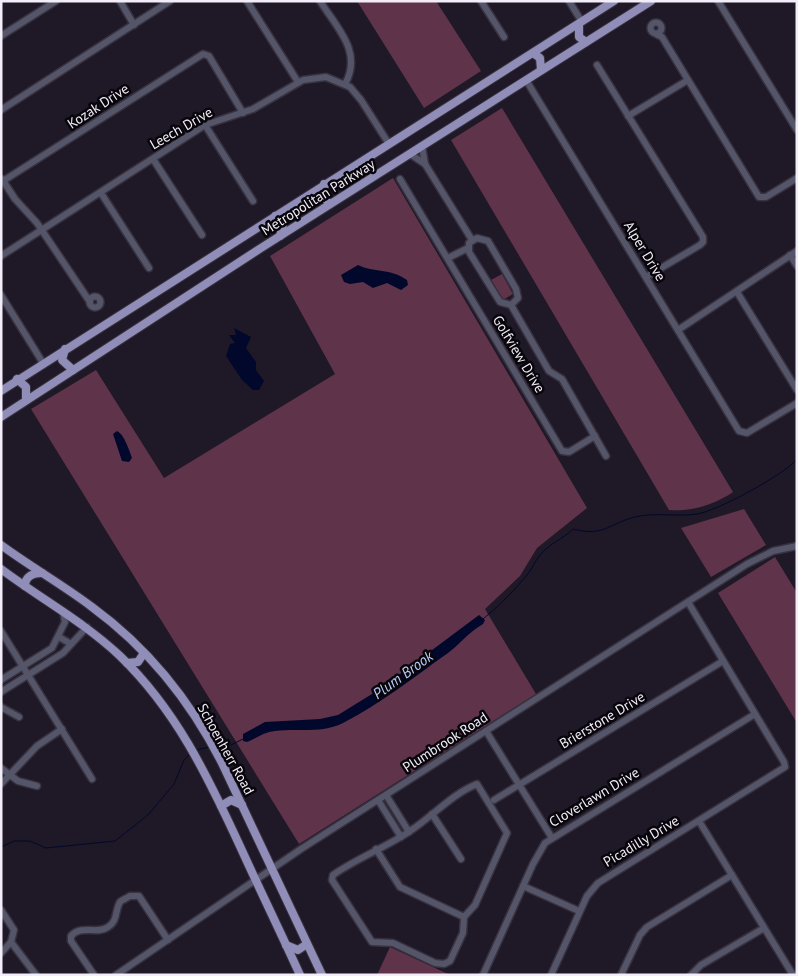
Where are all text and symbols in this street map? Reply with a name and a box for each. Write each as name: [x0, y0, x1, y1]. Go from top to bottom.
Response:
street label: Kozak Drive: [64, 79, 132, 133]
street label: Leech Drive: [146, 103, 216, 153]
street label: Metropolitan Parkway: [258, 154, 379, 239]
street label: Alper Drive: [620, 218, 670, 284]
street label: Golfview Drive: [489, 312, 549, 396]
water label: Plum Brook: [369, 646, 438, 703]
street label: Brierstone Drive: [556, 687, 648, 753]
street label: Schoenherr Road: [194, 700, 258, 798]
street label: Plumbrook Road: [399, 708, 491, 776]
street label: Cloverlawn Drive: [546, 763, 642, 831]
street label: Picadilly Drive: [600, 811, 682, 871]

